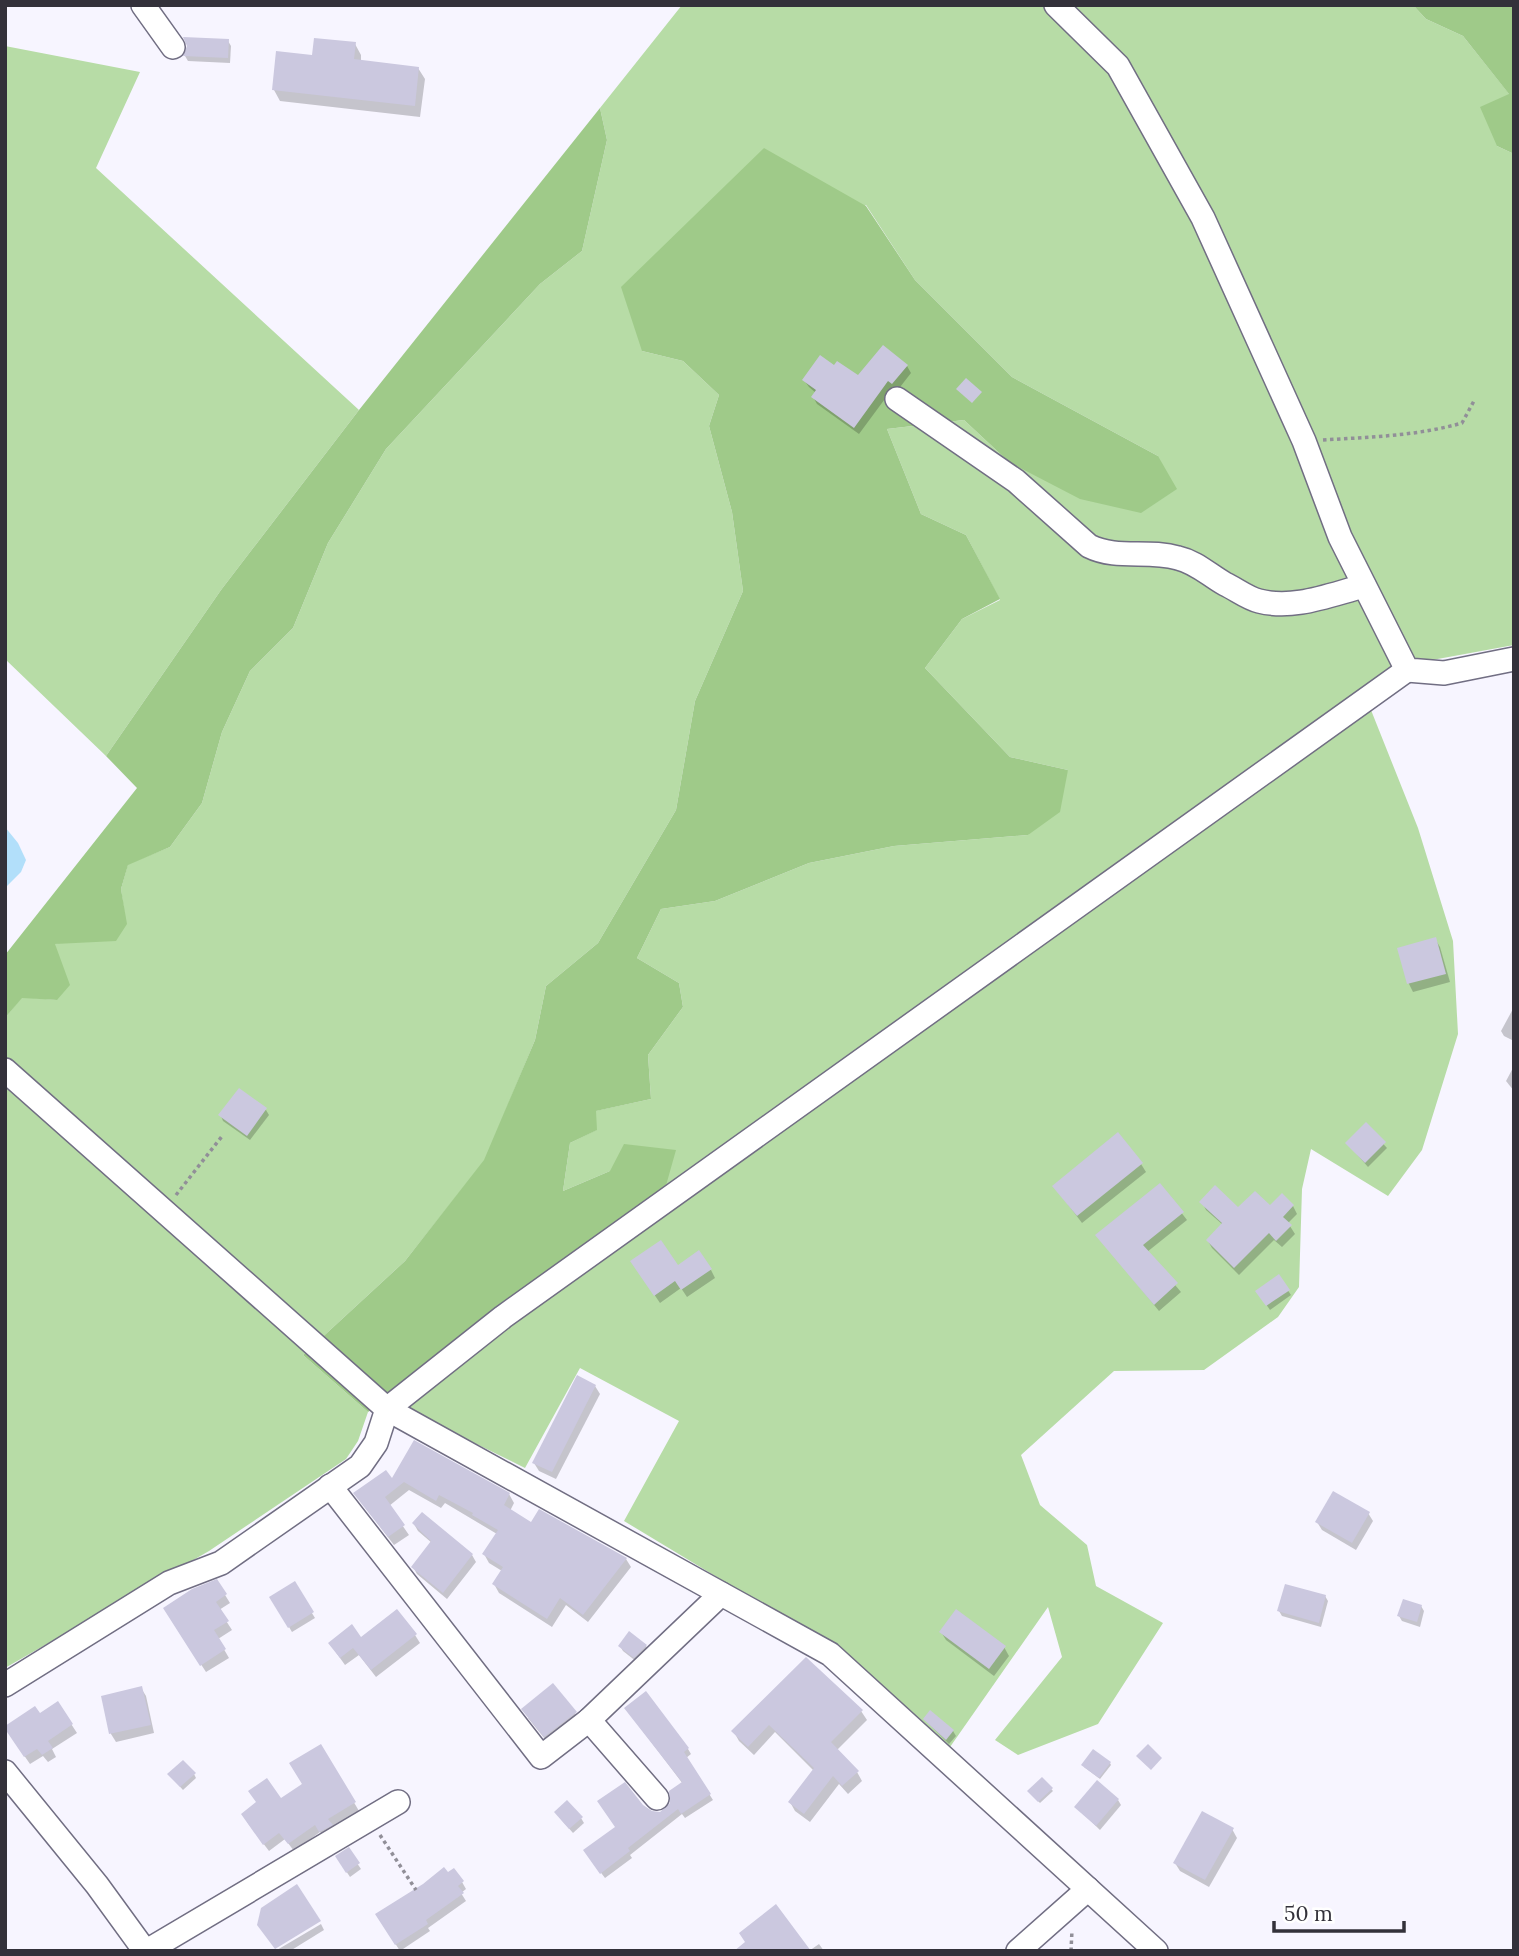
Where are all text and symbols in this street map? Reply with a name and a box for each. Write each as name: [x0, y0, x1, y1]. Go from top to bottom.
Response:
scale bar: [1274, 1890, 1404, 1934]
text: 50 m: [1284, 1900, 1333, 1927]

